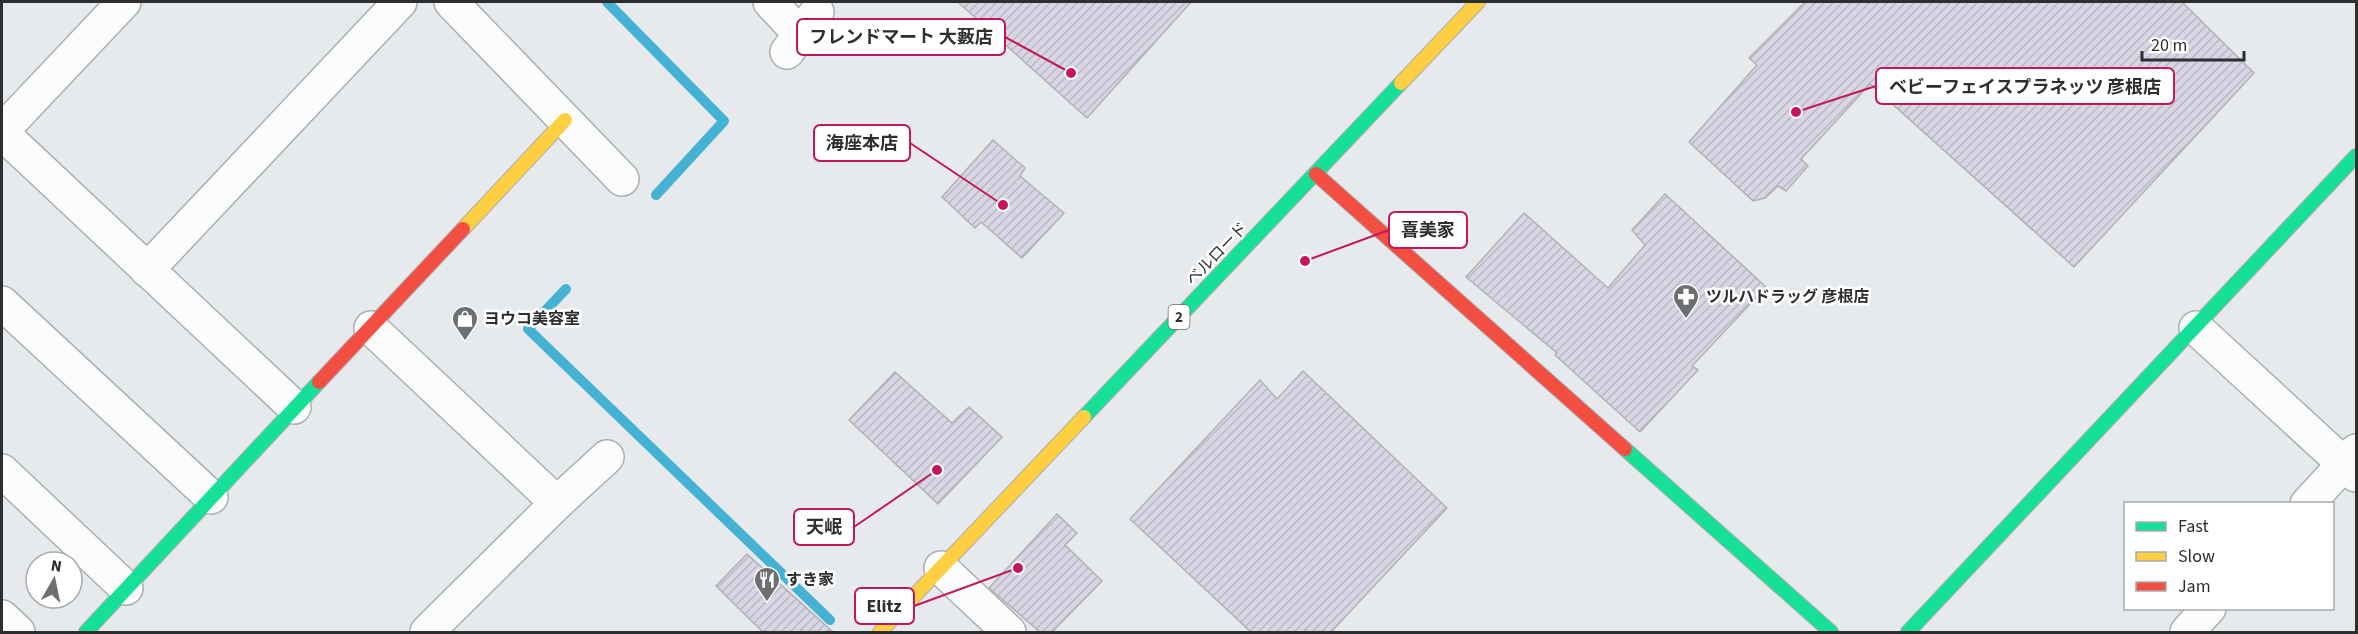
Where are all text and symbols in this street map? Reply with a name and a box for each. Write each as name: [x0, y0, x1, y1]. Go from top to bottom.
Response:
callout: フレンドマート 大藪店: [797, 19, 1005, 55]
scale bar: [2142, 24, 2244, 62]
text: フレンドマート 大藪店: [809, 25, 993, 50]
text: 20 m: [2151, 33, 2187, 58]
callout: ベビーフェイスプラネッツ 彦根店: [1876, 68, 2174, 104]
text: ベビーフェイスプラネッツ 彦根店: [1889, 75, 2161, 100]
callout: 海座本店: [814, 125, 910, 161]
text: 海座本店: [826, 131, 898, 156]
callout: 喜美家: [1389, 212, 1467, 248]
street label: ベルロード: [1181, 218, 1253, 290]
text: 喜美家: [1401, 218, 1455, 243]
pharmacy icon: ツルハドラッグ 彦根店: [1671, 282, 1701, 320]
place label: ツルハドラッグ 彦根店: [1706, 286, 1869, 308]
shop icon: ヨウコ美容室: [450, 304, 480, 342]
road number: 2: [1168, 305, 1190, 329]
place label: ヨウコ美容室: [484, 308, 580, 330]
legend: [2124, 502, 2334, 610]
callout: 天岷: [794, 509, 854, 545]
text: Fast: [2178, 514, 2209, 539]
text: 天岷: [806, 515, 842, 540]
text: Slow: [2178, 544, 2215, 569]
north arrow: [24, 550, 84, 610]
text: N: [49, 554, 63, 578]
restaurant icon: すき家: [752, 565, 782, 603]
place label: すき家: [786, 569, 834, 591]
text: Jam: [2178, 574, 2211, 599]
callout: Elitz: [855, 588, 914, 624]
text: Elitz: [866, 594, 902, 619]

